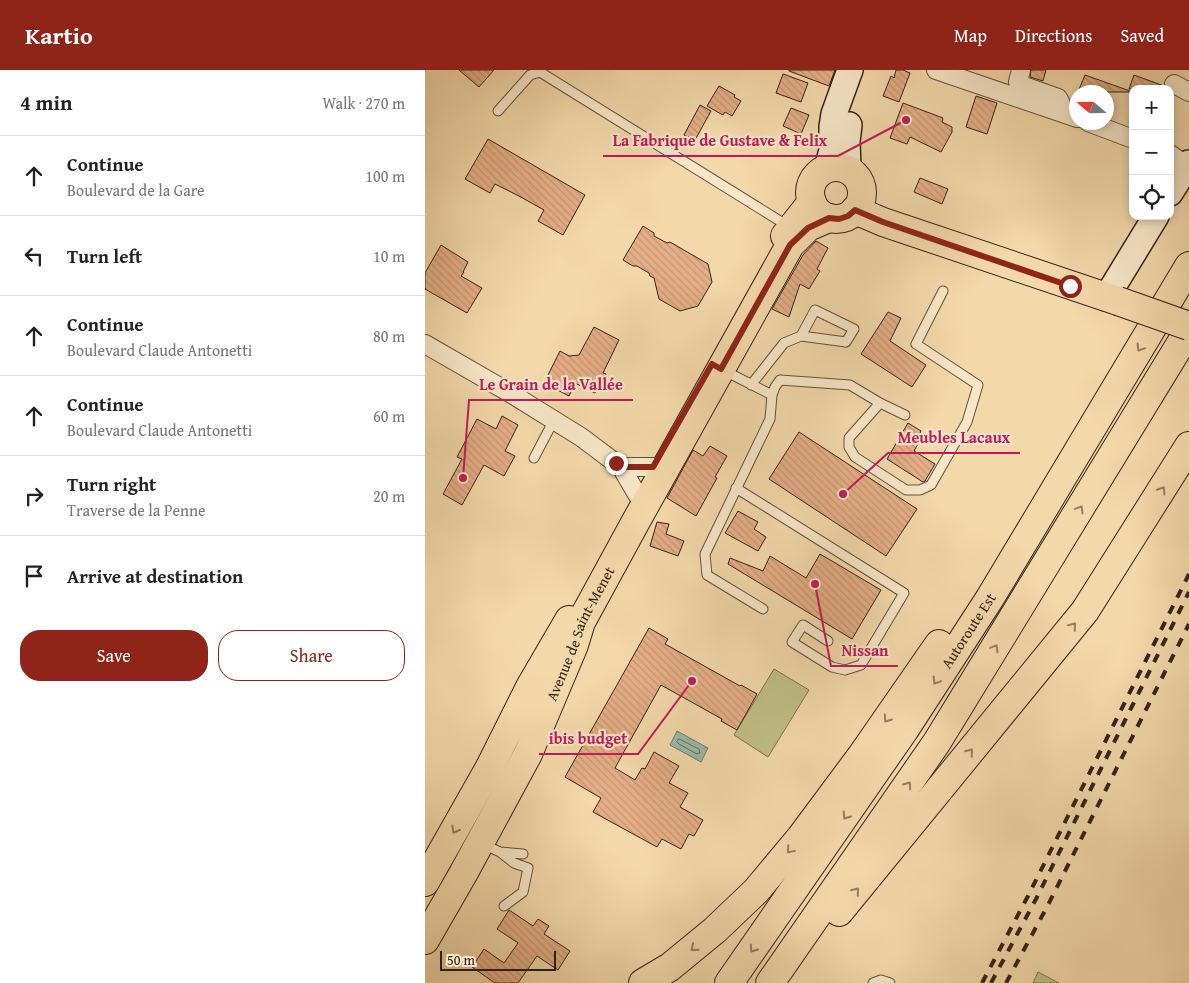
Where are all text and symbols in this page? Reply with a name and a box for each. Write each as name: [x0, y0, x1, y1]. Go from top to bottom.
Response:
text: Kartio: [25, 18, 93, 53]
text: Map: [954, 22, 987, 49]
text: Directions: [1015, 22, 1092, 49]
text: Saved: [1120, 22, 1164, 49]
north arrow: [1069, 85, 1114, 130]
map controls: [1129, 85, 1174, 220]
button: +: [1129, 85, 1174, 130]
text: 4 min: [20, 87, 72, 118]
text: Walk · 270 m: [322, 91, 405, 115]
callout: La Fabrique de Gustave & Felix: [603, 125, 838, 156]
text: La Fabrique de Gustave & Felix: [613, 128, 828, 152]
button: −: [1129, 130, 1174, 175]
text: Continue: [67, 150, 144, 178]
icon: ahead: [20, 162, 48, 190]
text: 100 m: [365, 164, 405, 188]
button: locate: [1129, 175, 1174, 220]
text: Boulevard de la Gare: [67, 178, 205, 202]
icon: left: [20, 242, 48, 270]
text: Turn left: [67, 242, 142, 270]
text: 10 m: [373, 244, 405, 268]
route start: [1059, 275, 1082, 298]
text: Continue: [67, 310, 144, 338]
icon: ahead: [20, 322, 48, 350]
text: 80 m: [373, 324, 405, 348]
text: Boulevard Claude Antonetti: [67, 338, 252, 362]
one-way arrow: [1136, 343, 1146, 352]
callout: Le Grain de la Vallée: [469, 369, 633, 400]
text: Le Grain de la Vallée: [479, 372, 623, 396]
text: Continue: [67, 390, 144, 418]
icon: ahead: [20, 402, 48, 430]
text: 60 m: [373, 404, 405, 428]
text: Boulevard Claude Antonetti: [67, 418, 252, 442]
callout: Meubles Lacaux: [888, 422, 1020, 453]
text: Meubles Lacaux: [898, 425, 1011, 449]
route end: [605, 452, 628, 475]
text: Turn right: [67, 470, 156, 498]
icon: right: [20, 482, 48, 510]
text: 20 m: [373, 484, 405, 508]
one-way arrow: [1155, 486, 1165, 495]
text: Traverse de la Penne: [67, 498, 206, 522]
one-way arrow: [1073, 505, 1083, 514]
icon: arrive: [20, 562, 48, 590]
text: Arrive at destination: [67, 562, 243, 590]
street label: Avenue de Saint-Menet: [541, 562, 620, 704]
street label: Autoroute Est: [936, 588, 1001, 673]
one-way arrow: [1067, 623, 1075, 632]
button: Save: [20, 630, 208, 681]
button: Share: [218, 630, 405, 681]
callout: Nissan: [831, 635, 898, 666]
text: Nissan: [841, 638, 889, 662]
one-way arrow: [988, 644, 998, 653]
one-way arrow: [933, 676, 943, 685]
one-way arrow: [884, 714, 893, 723]
callout: ibis budget: [539, 723, 638, 754]
text: ibis budget: [549, 726, 627, 750]
one-way arrow: [965, 748, 974, 757]
one-way arrow: [902, 781, 911, 790]
one-way arrow: [843, 810, 852, 820]
one-way arrow: [451, 824, 461, 833]
one-way arrow: [787, 844, 796, 853]
one-way arrow: [851, 888, 859, 897]
one-way arrow: [691, 942, 700, 950]
one-way arrow: [750, 943, 759, 953]
scale bar: [440, 948, 556, 971]
text: 50 m: [447, 950, 475, 970]

